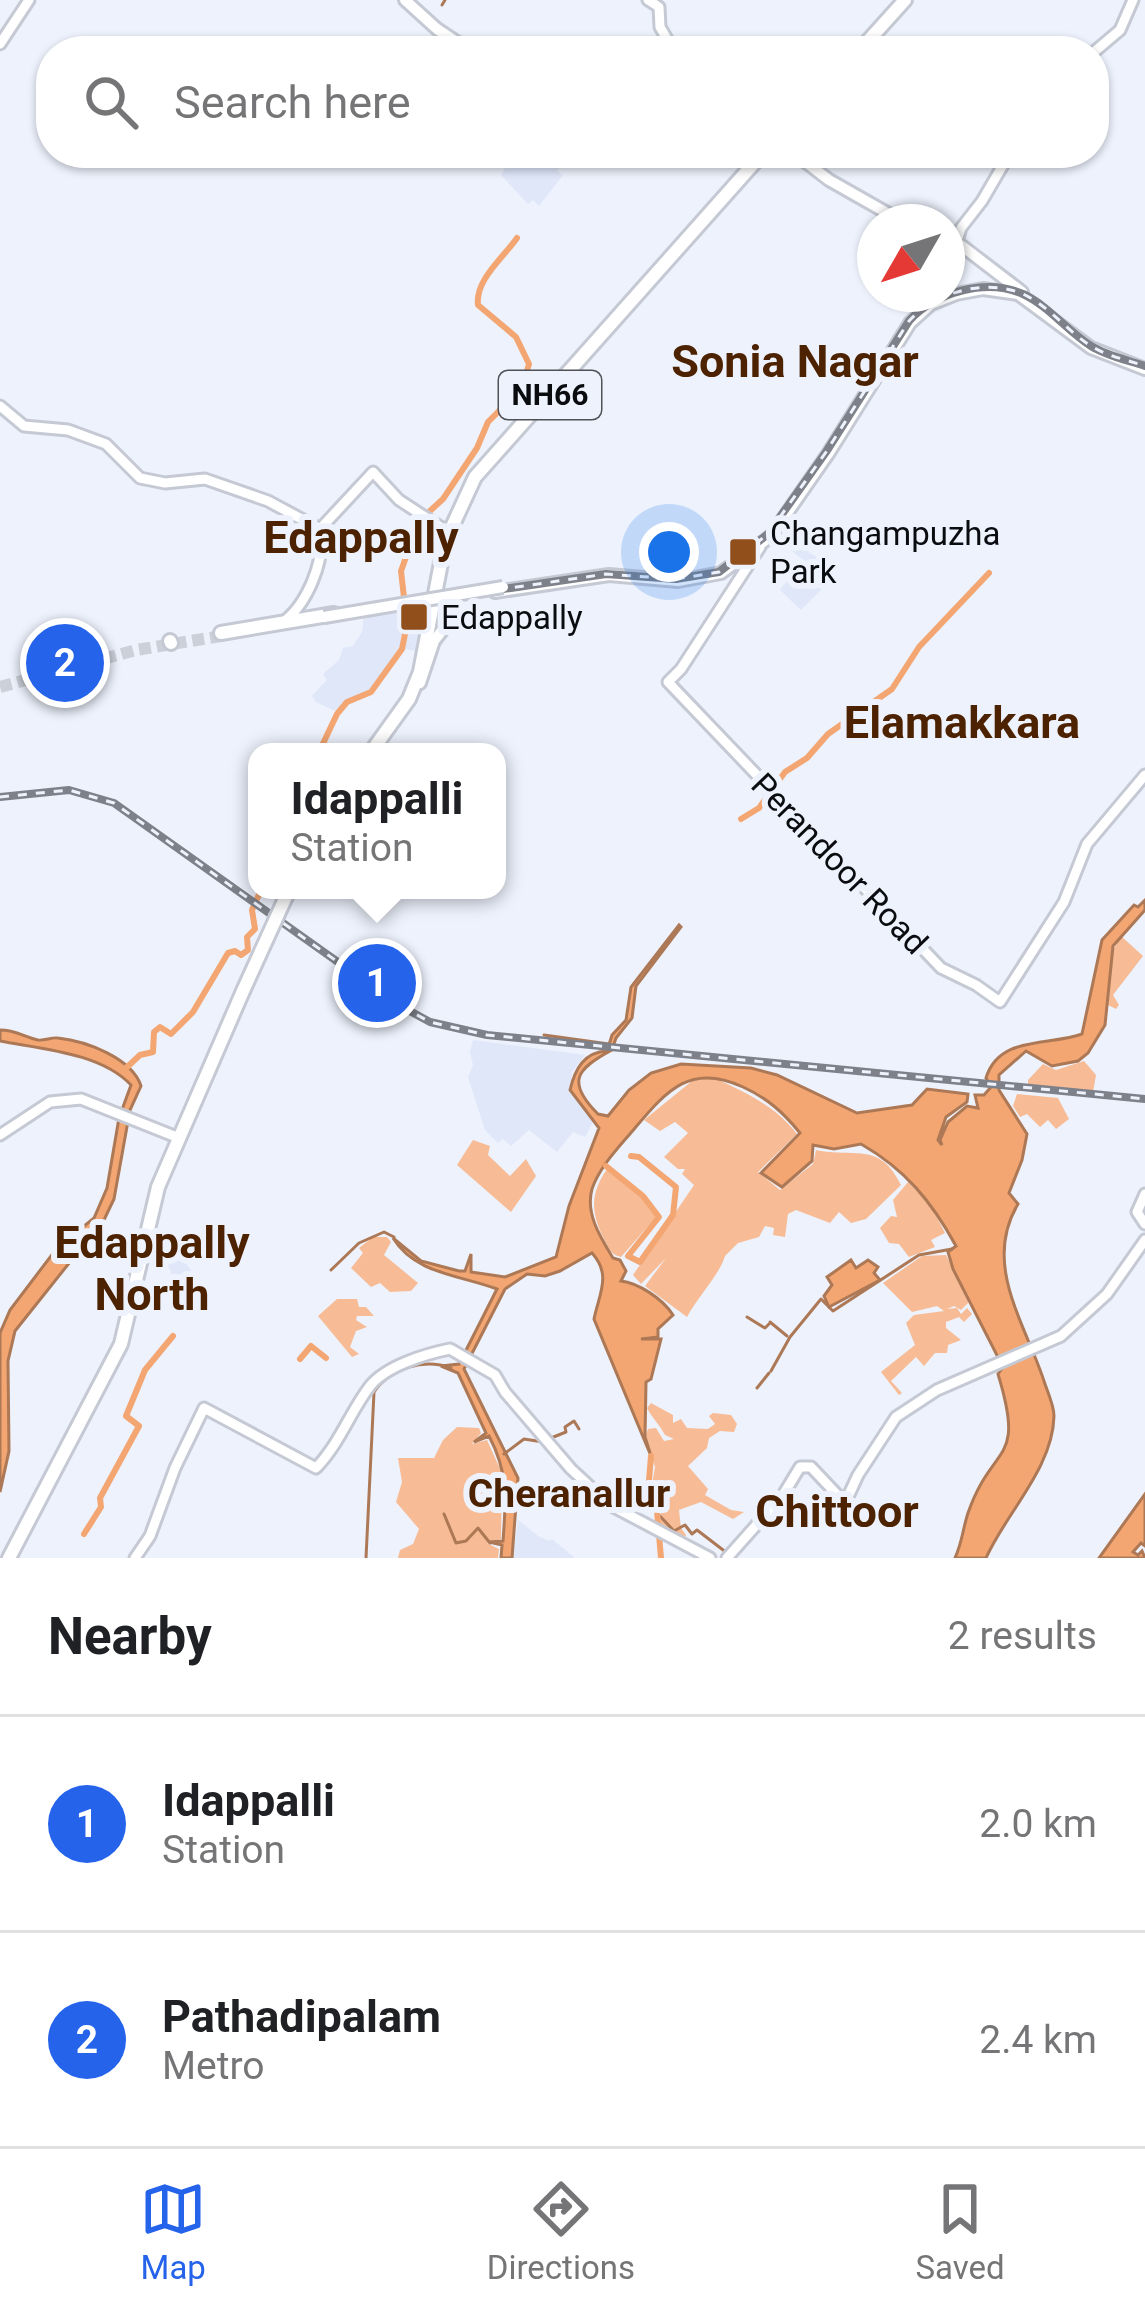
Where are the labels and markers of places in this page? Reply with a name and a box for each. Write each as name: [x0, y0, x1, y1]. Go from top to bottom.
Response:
place label: Changampuzha Park: [770, 514, 1000, 591]
marker: Changampuzha Park: [727, 536, 759, 568]
place label: Edappally: [441, 598, 583, 637]
marker: Edappally: [398, 601, 430, 633]
pin: 2: [26, 618, 104, 708]
pin: 1: [338, 938, 416, 1028]

